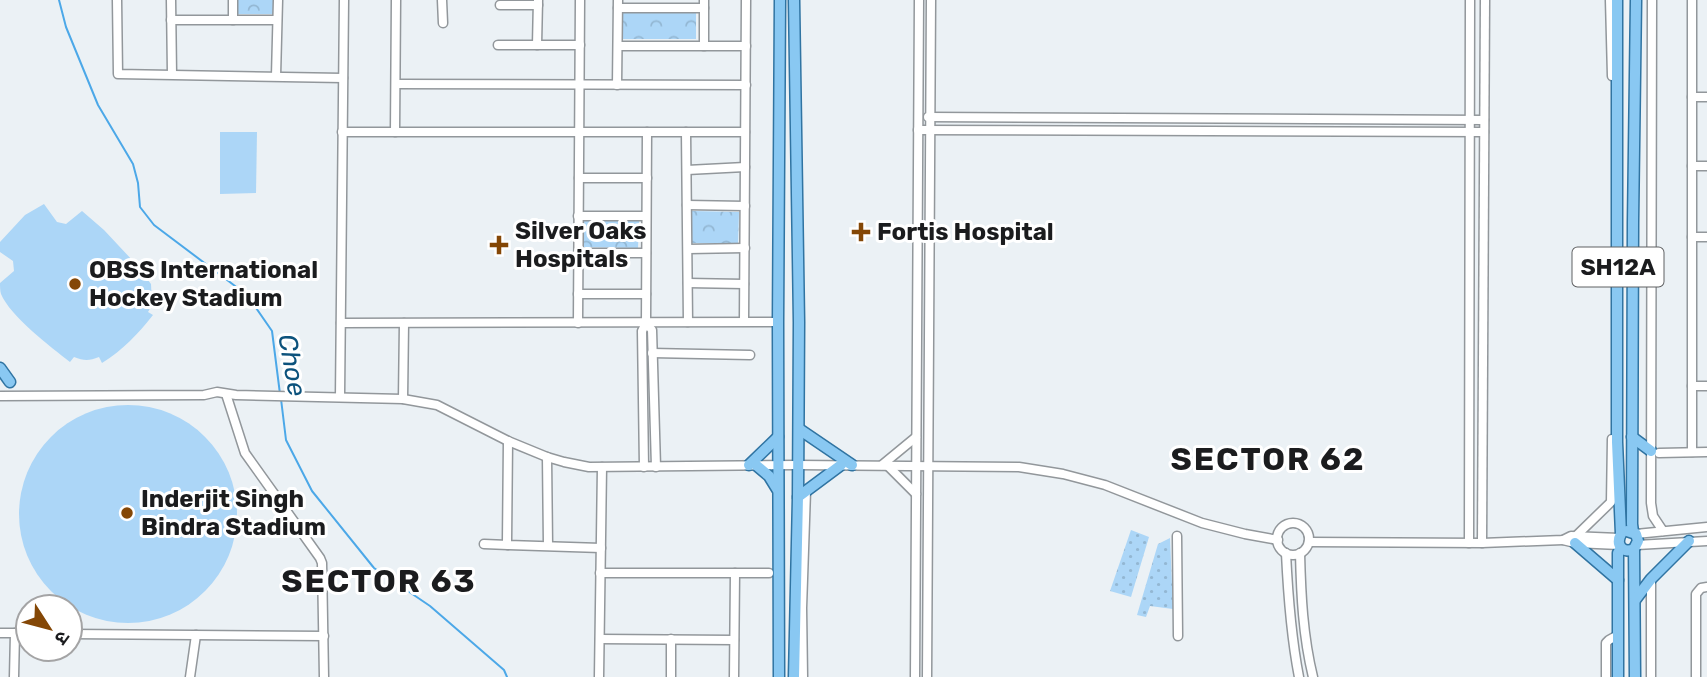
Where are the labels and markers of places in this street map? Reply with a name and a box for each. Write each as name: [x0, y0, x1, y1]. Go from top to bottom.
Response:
place label: Silver Oaks Hospitals: [515, 217, 647, 273]
place label: Fortis Hospital: [877, 218, 1054, 246]
marker: Fortis Hospital: [851, 222, 871, 242]
marker: Silver Oaks Hospitals: [489, 235, 509, 255]
place label: OBSS International Hockey Stadium: [89, 256, 318, 312]
marker: OBSS International Hockey Stadium: [67, 276, 83, 292]
place label: Inderjit Singh Bindra Stadium: [141, 485, 326, 541]
marker: Inderjit Singh Bindra Stadium: [119, 505, 135, 521]

